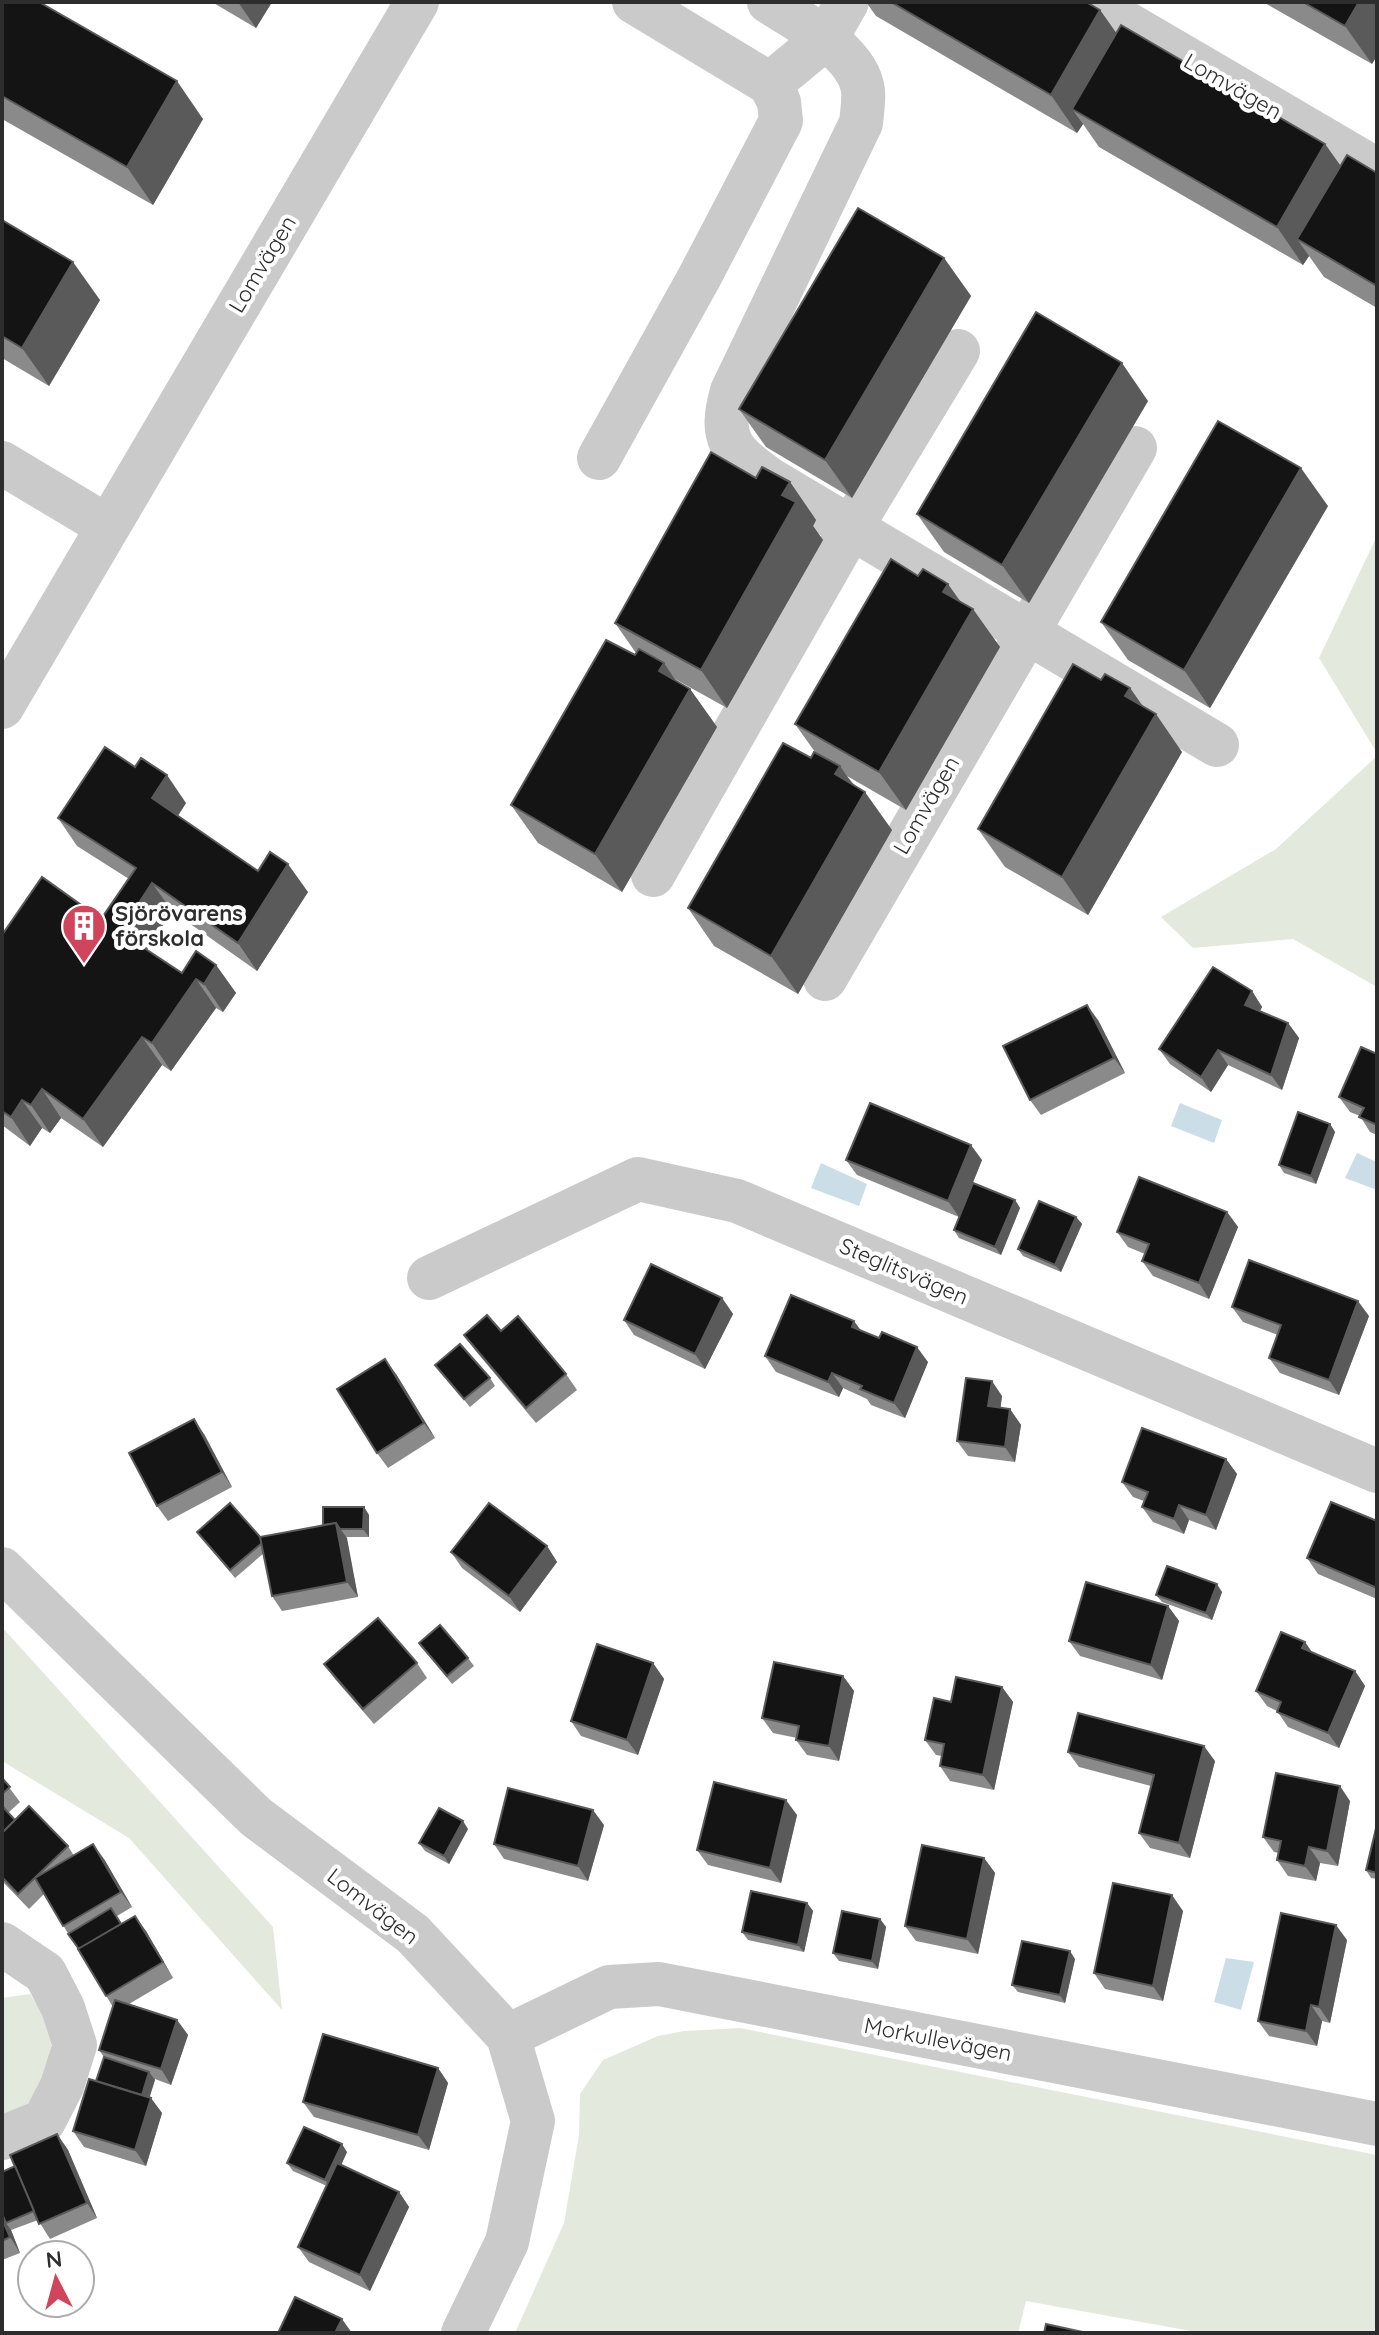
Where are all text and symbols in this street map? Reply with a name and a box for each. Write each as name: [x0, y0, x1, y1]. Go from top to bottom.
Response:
street label: Lomvägen: [1179, 47, 1287, 125]
street label: Lomvägen: [222, 210, 302, 318]
street label: Lomvägen: [887, 751, 965, 859]
place label: Sjörövarens förskola: [115, 899, 243, 952]
building icon: Sjörövarens förskola: [60, 902, 108, 965]
street label: Steglitsvägen: [835, 1231, 973, 1311]
street label: Lomvägen: [322, 1862, 424, 1950]
street label: Morkullevägen: [862, 2011, 1014, 2067]
north arrow: [16, 2239, 96, 2319]
text: N: [44, 2244, 63, 2274]

